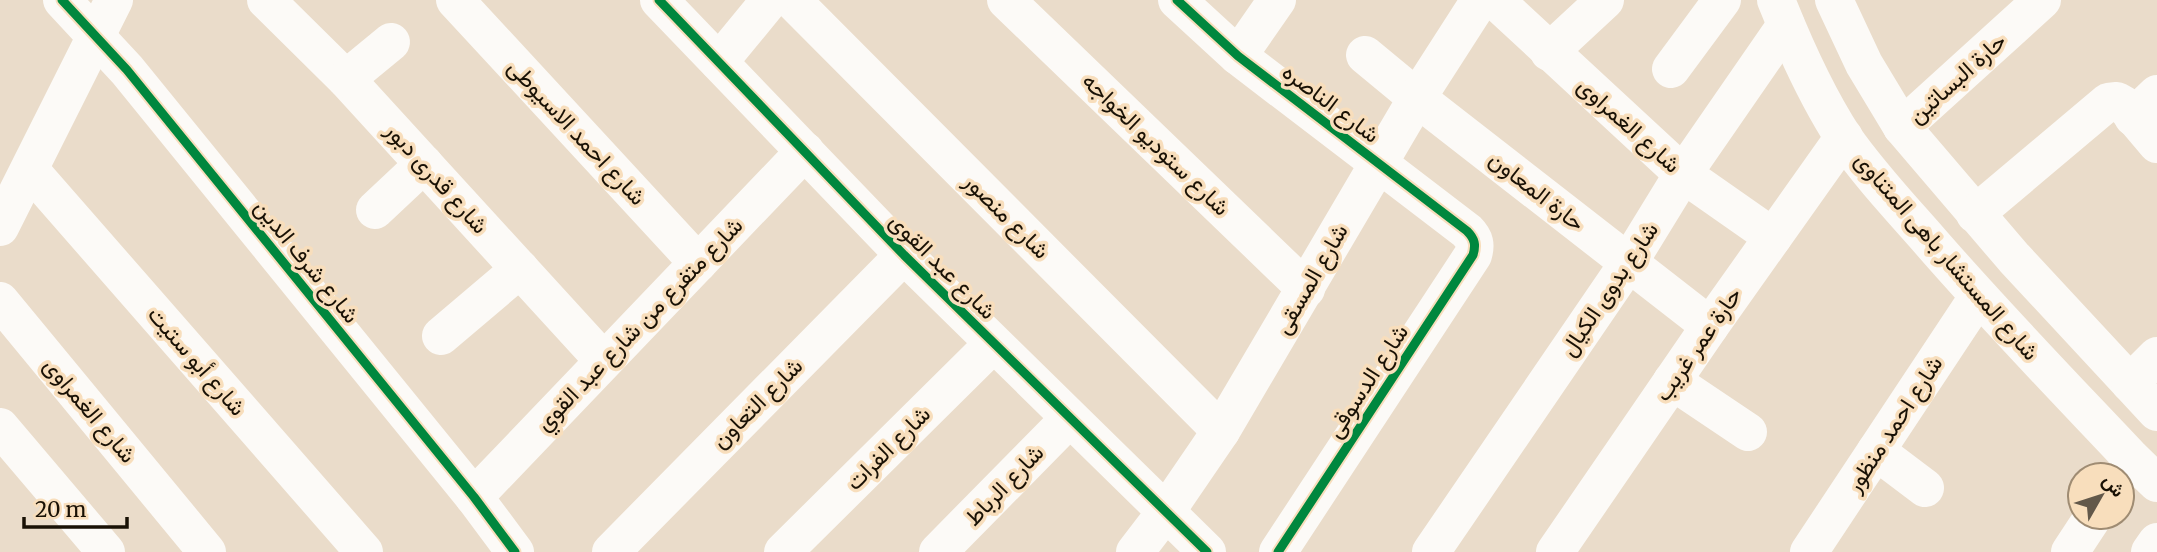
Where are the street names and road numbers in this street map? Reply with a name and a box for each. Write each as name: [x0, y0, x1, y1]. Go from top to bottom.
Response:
street label: حارة البساتين: [1902, 26, 2012, 130]
street label: شارع احمد الاسيوطى: [501, 52, 653, 212]
street label: شارع الناصره: [1276, 57, 1386, 150]
street label: شارع ستوديو الخواجه: [1075, 66, 1236, 223]
street label: شارع الغمراوى: [1570, 71, 1687, 180]
street label: شارع قدرى دبور: [378, 115, 495, 241]
street label: حارة المعاون: [1483, 144, 1591, 238]
street label: شارع المستشار باهى المتناوى: [1847, 146, 2046, 367]
street label: شارع منصور: [956, 166, 1056, 266]
street label: شارع شرف الدين: [247, 193, 366, 330]
street label: شارع عبد القوى: [882, 206, 1003, 327]
street label: شارع متفرع من شارع عبد القوي: [529, 211, 752, 440]
street label: شارع بدوى الكيال: [1553, 216, 1666, 362]
street label: شارع المسقى: [1267, 218, 1356, 340]
street label: حارة عمر غريب: [1648, 281, 1748, 407]
street label: شارع أبو ستيت: [140, 300, 253, 423]
street label: شارع الدسوقى: [1319, 318, 1416, 444]
street label: شارع احمد منظور: [1838, 350, 1950, 499]
street label: شارع الغمراوى: [36, 351, 143, 470]
street label: شارع التعاون: [705, 351, 810, 456]
street label: شارع الفرات: [839, 399, 937, 497]
street label: شارع الرباط: [958, 438, 1051, 533]

